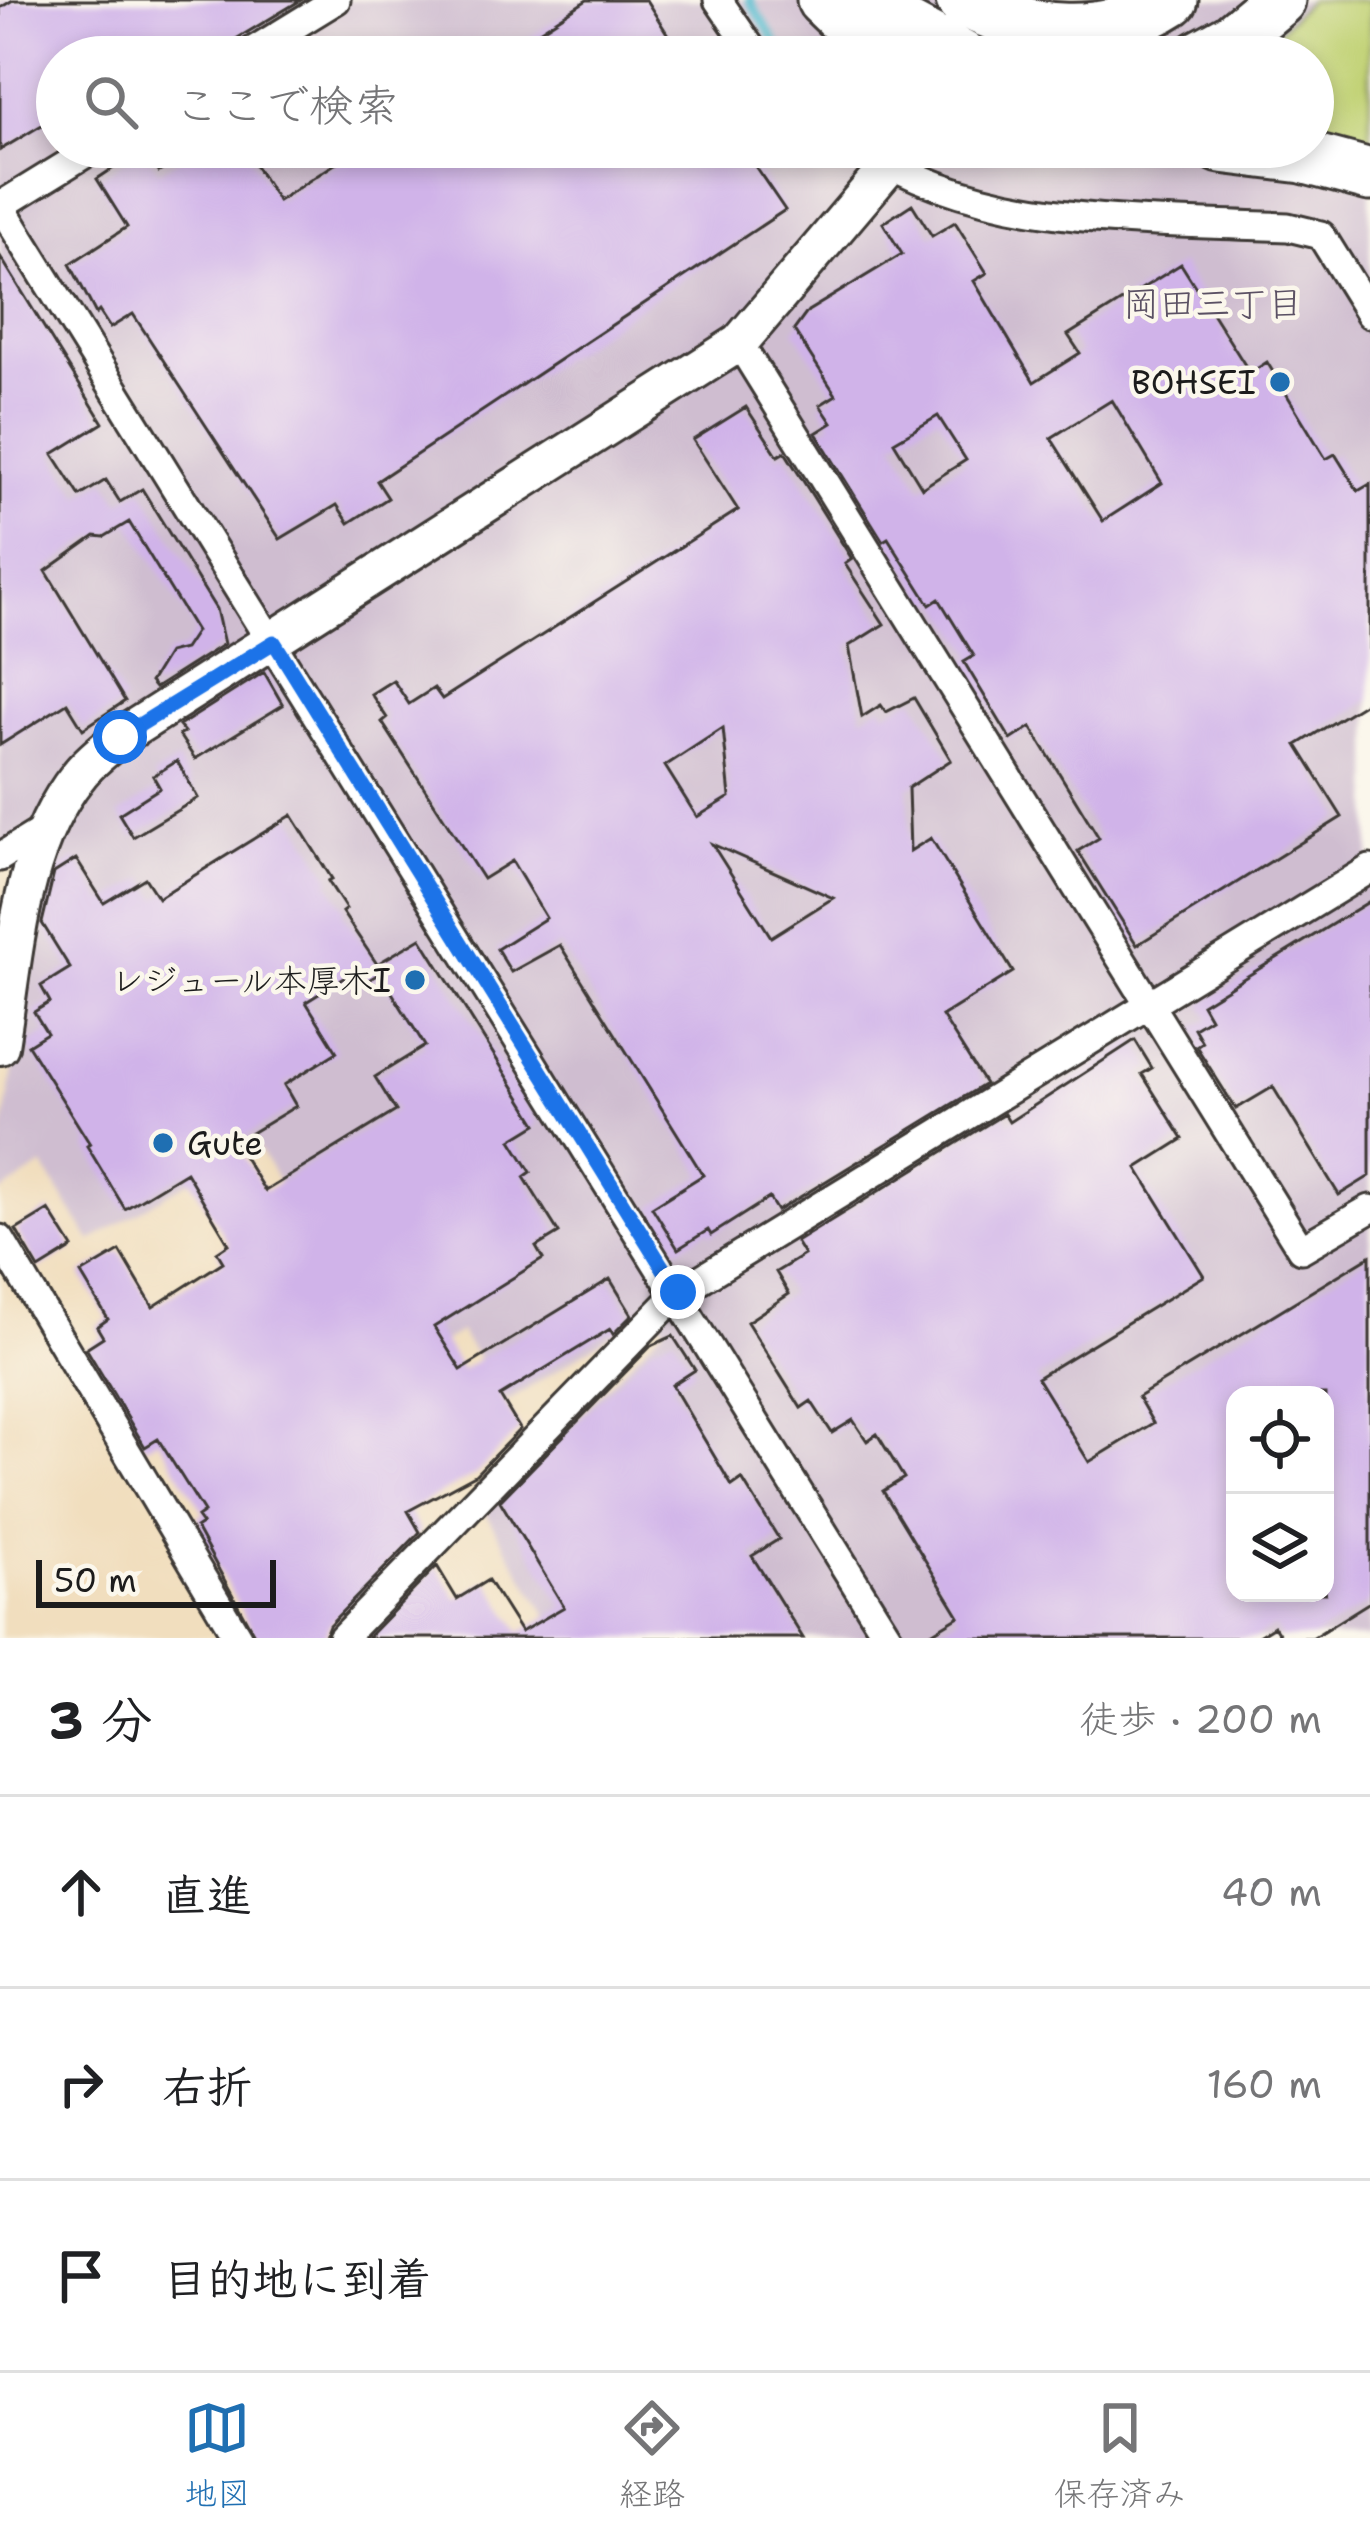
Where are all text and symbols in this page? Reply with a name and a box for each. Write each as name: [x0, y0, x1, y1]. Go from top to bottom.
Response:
search box: [36, 36, 1334, 168]
icon: search: [78, 69, 144, 135]
text: ここで検索: [174, 75, 399, 135]
district label: 岡田三丁目: [1123, 279, 1303, 328]
place label: BOHSEI: [1131, 360, 1256, 405]
marker: BOHSEI: [1267, 369, 1293, 395]
route start: [93, 710, 147, 764]
place label: レジュール本厚木I: [111, 958, 391, 1003]
marker: レジュール本厚木I: [402, 967, 428, 993]
place label: Gute: [187, 1121, 263, 1166]
marker: Gute: [150, 1130, 176, 1156]
route end: [651, 1265, 705, 1319]
map controls: [1226, 1386, 1334, 1602]
button: locate: [1226, 1386, 1334, 1494]
button: layers: [1226, 1494, 1334, 1602]
scale bar: [36, 1554, 276, 1607]
text: 50 m: [54, 1558, 137, 1603]
text: 3 分: [48, 1686, 152, 1754]
text: 徒歩 · 200 m: [1079, 1693, 1322, 1745]
icon: ahead: [48, 1859, 114, 1925]
text: 直進: [162, 1865, 252, 1925]
text: 40 m: [1221, 1866, 1322, 1918]
icon: right: [48, 2051, 114, 2117]
text: 右折: [162, 2057, 252, 2117]
text: 160 m: [1207, 2058, 1322, 2110]
icon: arrive: [48, 2243, 114, 2309]
text: 目的地に到着: [162, 2249, 432, 2309]
tab: 地図: [184, 2395, 250, 2516]
tab: 経路: [619, 2395, 685, 2516]
tab: 保存済み: [1054, 2395, 1186, 2516]

